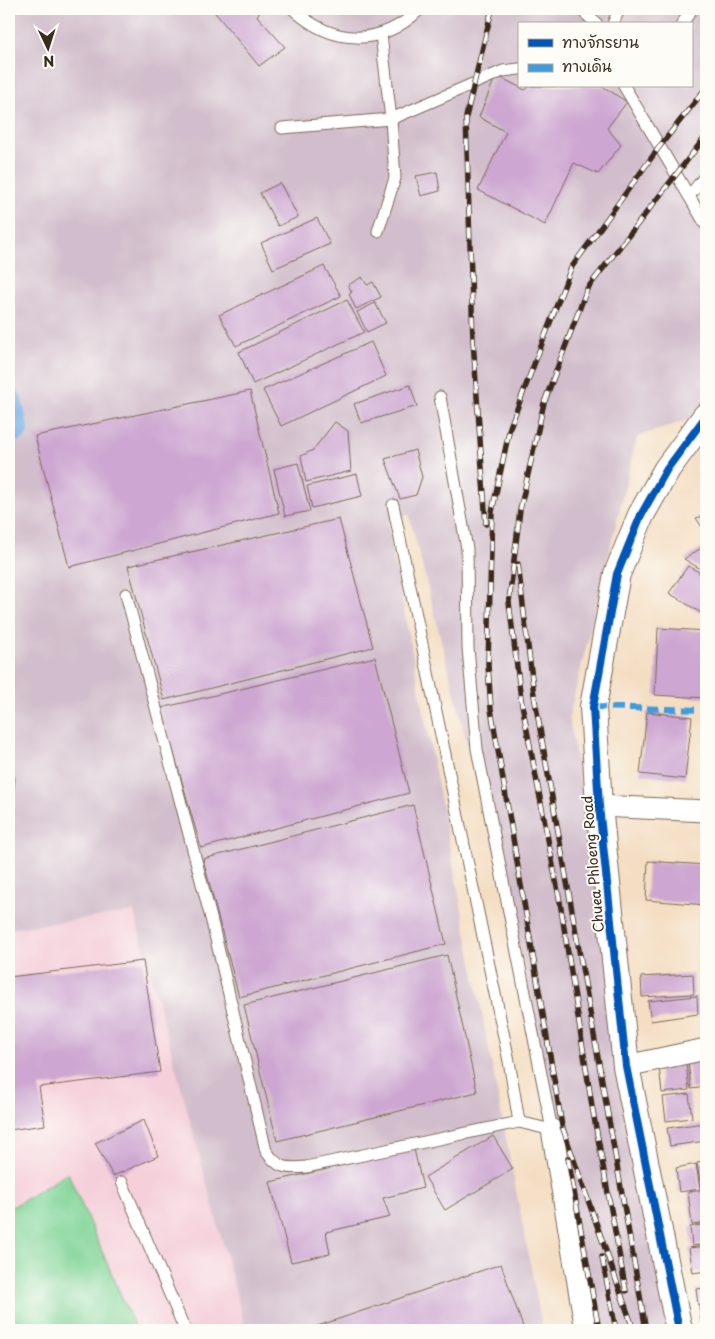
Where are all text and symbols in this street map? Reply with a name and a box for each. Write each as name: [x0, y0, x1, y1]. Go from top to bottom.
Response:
north arrow: [22, 22, 72, 72]
legend: [518, 22, 692, 88]
text: ทางจักรยาน: [562, 30, 639, 53]
text: N: [43, 51, 55, 72]
text: ทางเดิน: [562, 54, 612, 77]
street label: Chuea Phloeng Road: [576, 795, 609, 933]

